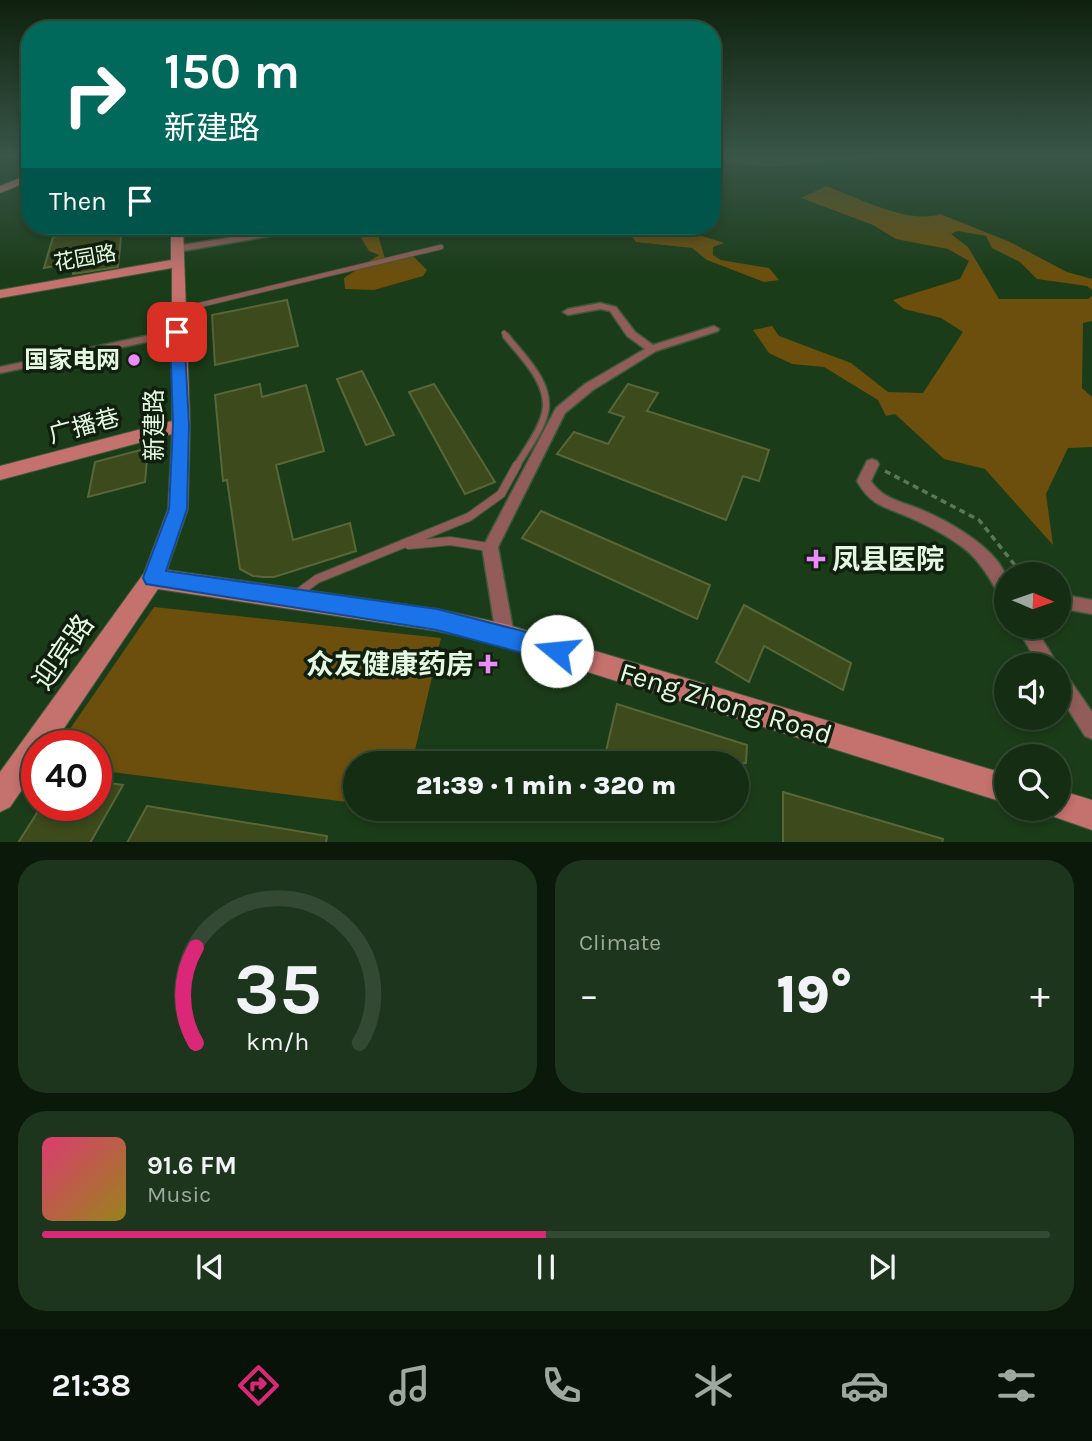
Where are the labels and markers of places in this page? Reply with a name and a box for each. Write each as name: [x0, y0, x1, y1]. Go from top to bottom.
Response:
pin: [147, 302, 207, 362]
place label: 国家电网: [24, 346, 120, 374]
marker: 国家电网: [126, 352, 142, 368]
place label: 凤县医院: [832, 543, 944, 576]
marker: 凤县医院: [806, 549, 826, 569]
place label: 众友健康药房: [306, 648, 474, 681]
marker: 众友健康药房: [480, 656, 496, 672]

